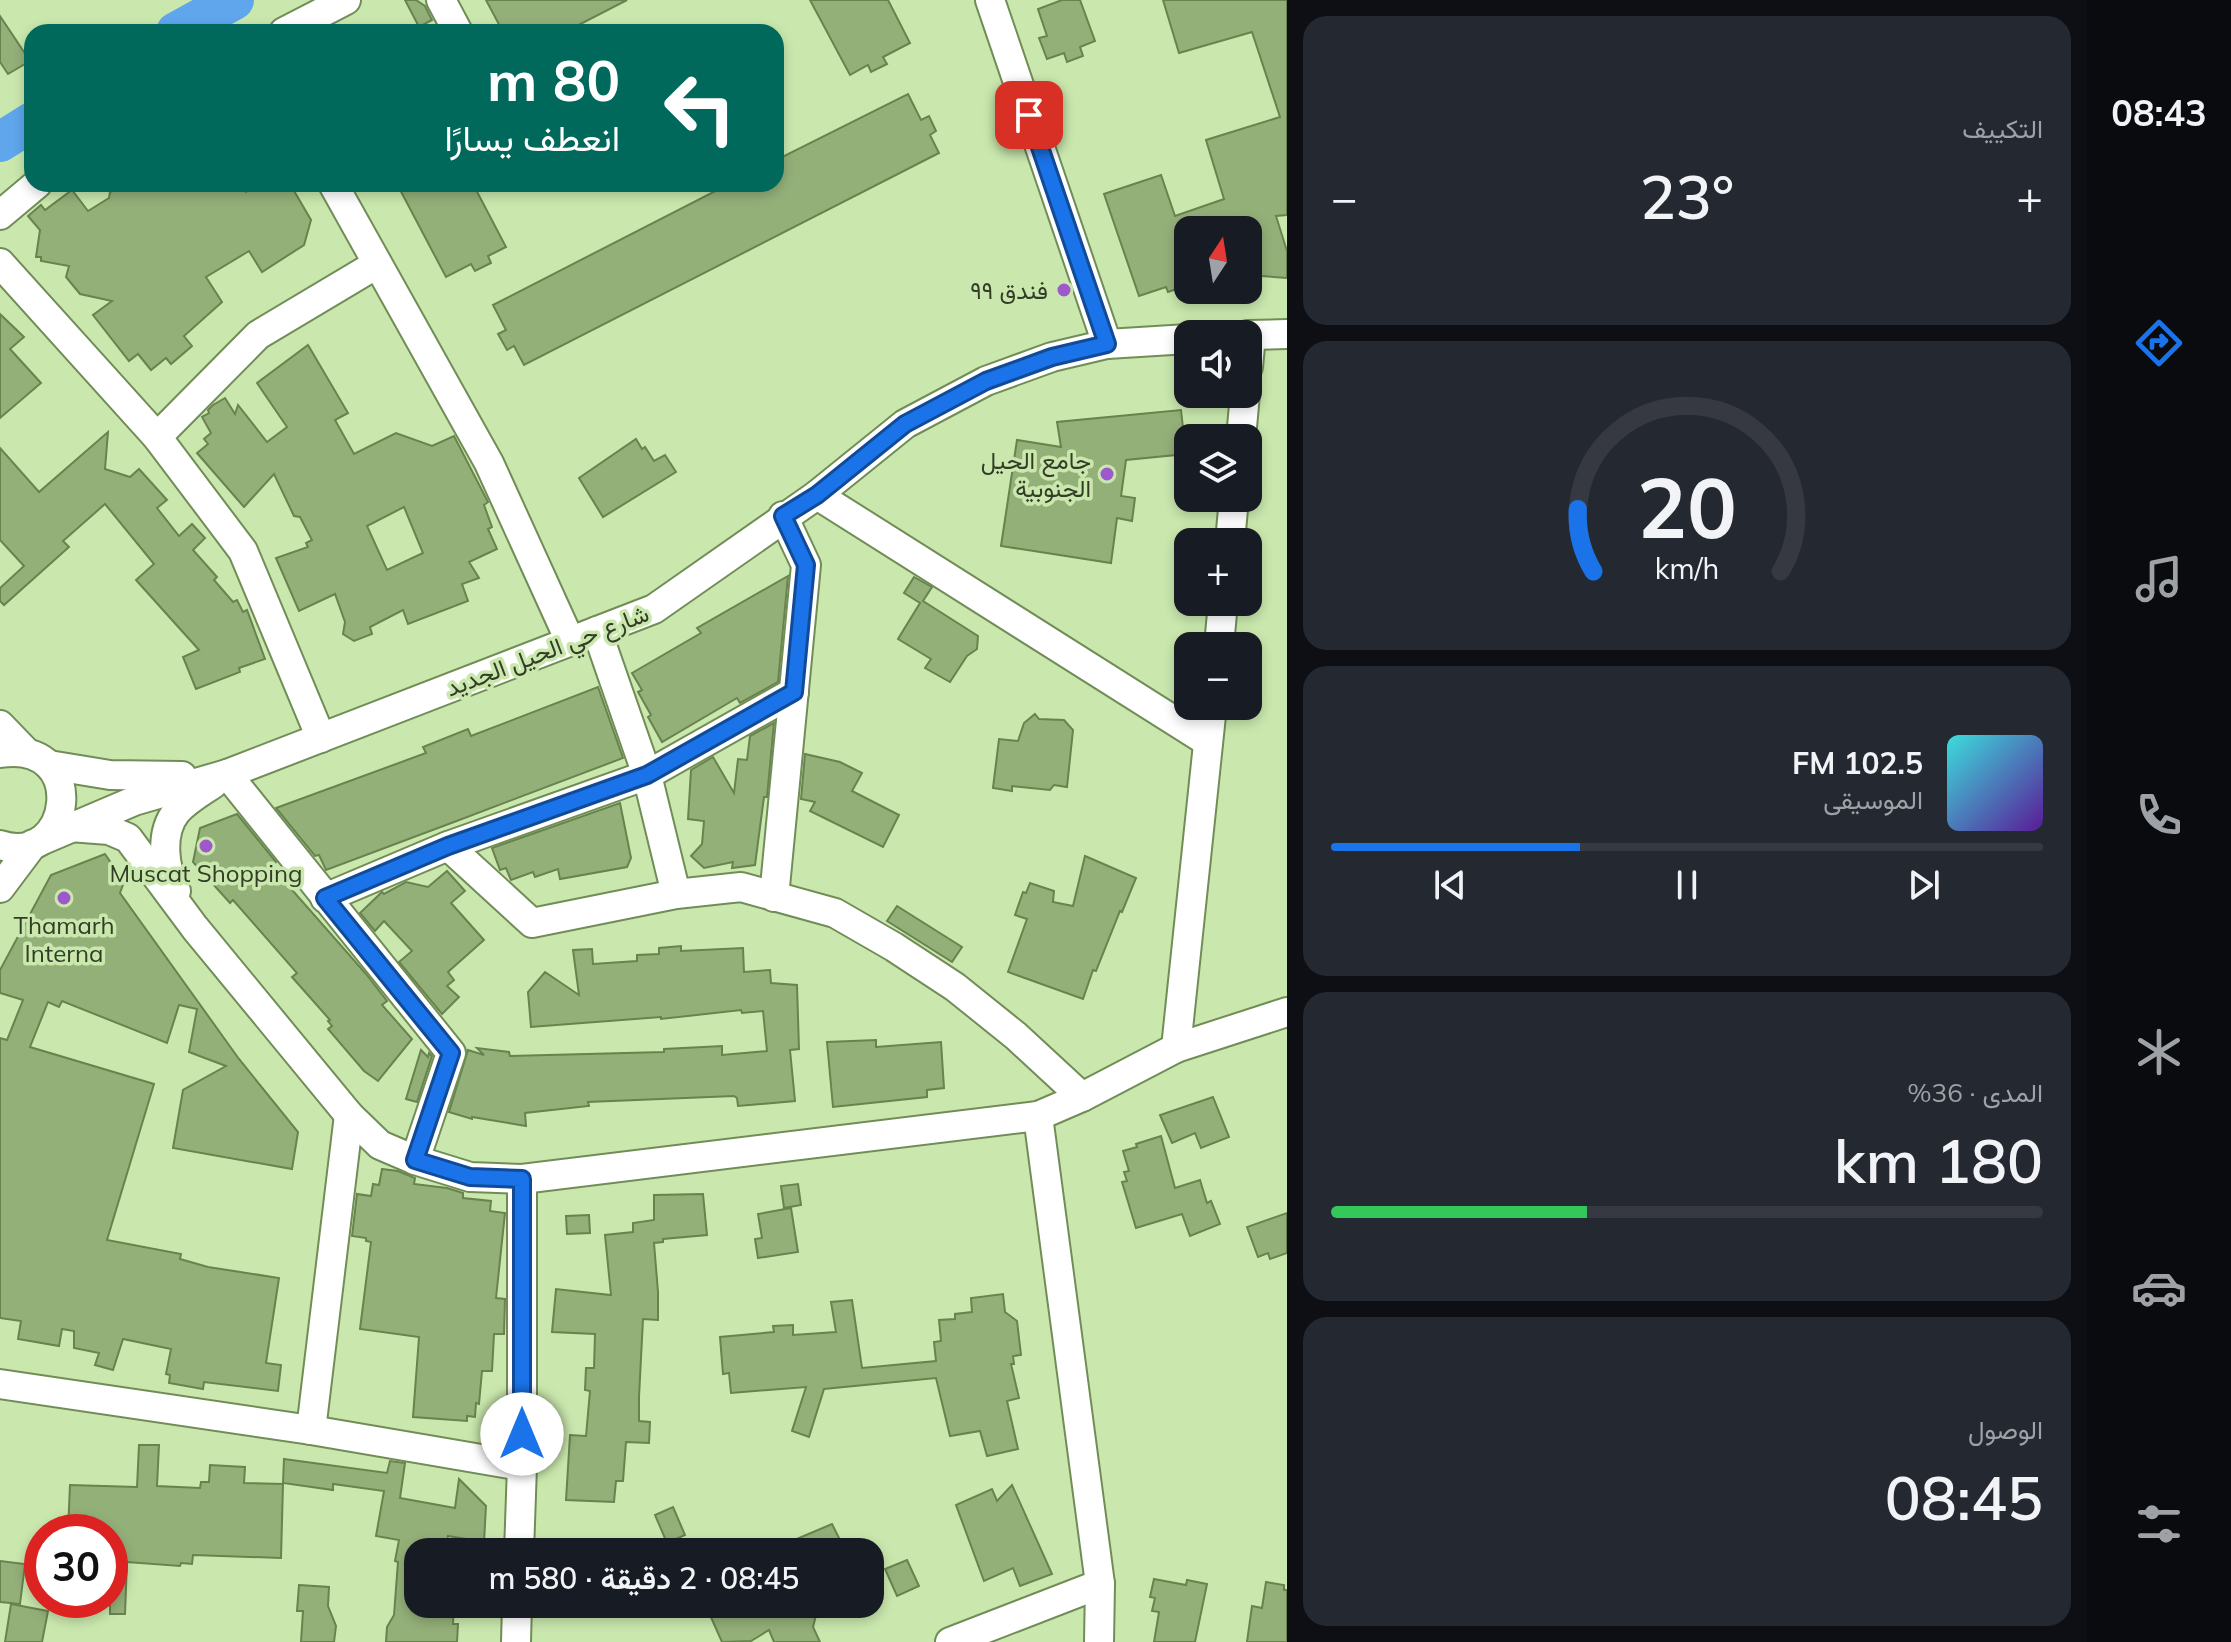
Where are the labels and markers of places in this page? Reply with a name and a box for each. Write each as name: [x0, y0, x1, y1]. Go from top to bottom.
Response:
pin: [995, 81, 1063, 149]
place label: فندق ٩٩: [970, 275, 1048, 305]
marker: فندق ٩٩: [1055, 281, 1073, 299]
place label: جامع الحيل الجنوبية: [981, 445, 1091, 504]
marker: جامع الحيل الجنوبية: [1098, 465, 1116, 483]
marker: Muscat Shopping: [197, 837, 215, 855]
place label: Muscat Shopping: [110, 858, 302, 888]
marker: Thamarh Interna: [55, 889, 73, 907]
place label: Thamarh Interna: [13, 910, 115, 968]

